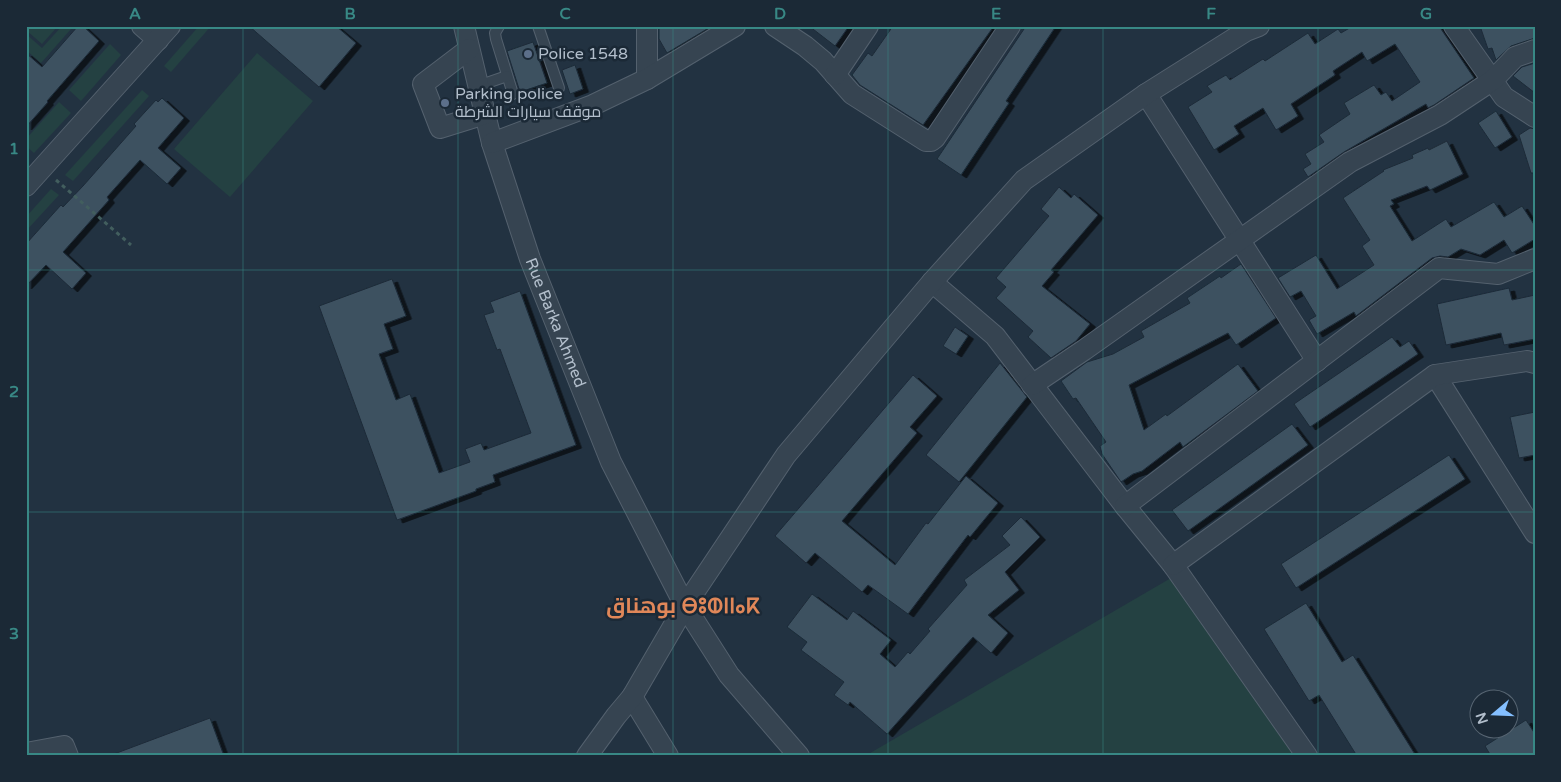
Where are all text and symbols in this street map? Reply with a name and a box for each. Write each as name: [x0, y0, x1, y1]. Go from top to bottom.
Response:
text: A: [129, 4, 141, 24]
text: B: [344, 4, 356, 24]
text: C: [559, 4, 571, 24]
text: D: [774, 4, 786, 24]
text: E: [991, 4, 1001, 24]
text: F: [1206, 4, 1216, 24]
text: G: [1420, 4, 1432, 24]
place label: Police 1548: [538, 44, 628, 64]
marker: Police 1548: [522, 48, 534, 60]
place label: Parking police موقف سيارات الشرطة: [455, 84, 601, 122]
marker: Parking police موقف سيارات الشرطة: [439, 97, 451, 109]
text: 1: [9, 139, 19, 159]
street label: Rue Barka Ahmed: [521, 255, 590, 390]
text: 2: [9, 382, 19, 402]
district label: بوهناق ⴱⵓⵀⵏⵏⴰⴽ: [606, 594, 760, 619]
text: 3: [9, 624, 19, 644]
north arrow: [1468, 690, 1518, 740]
text: N: [1472, 710, 1492, 726]

